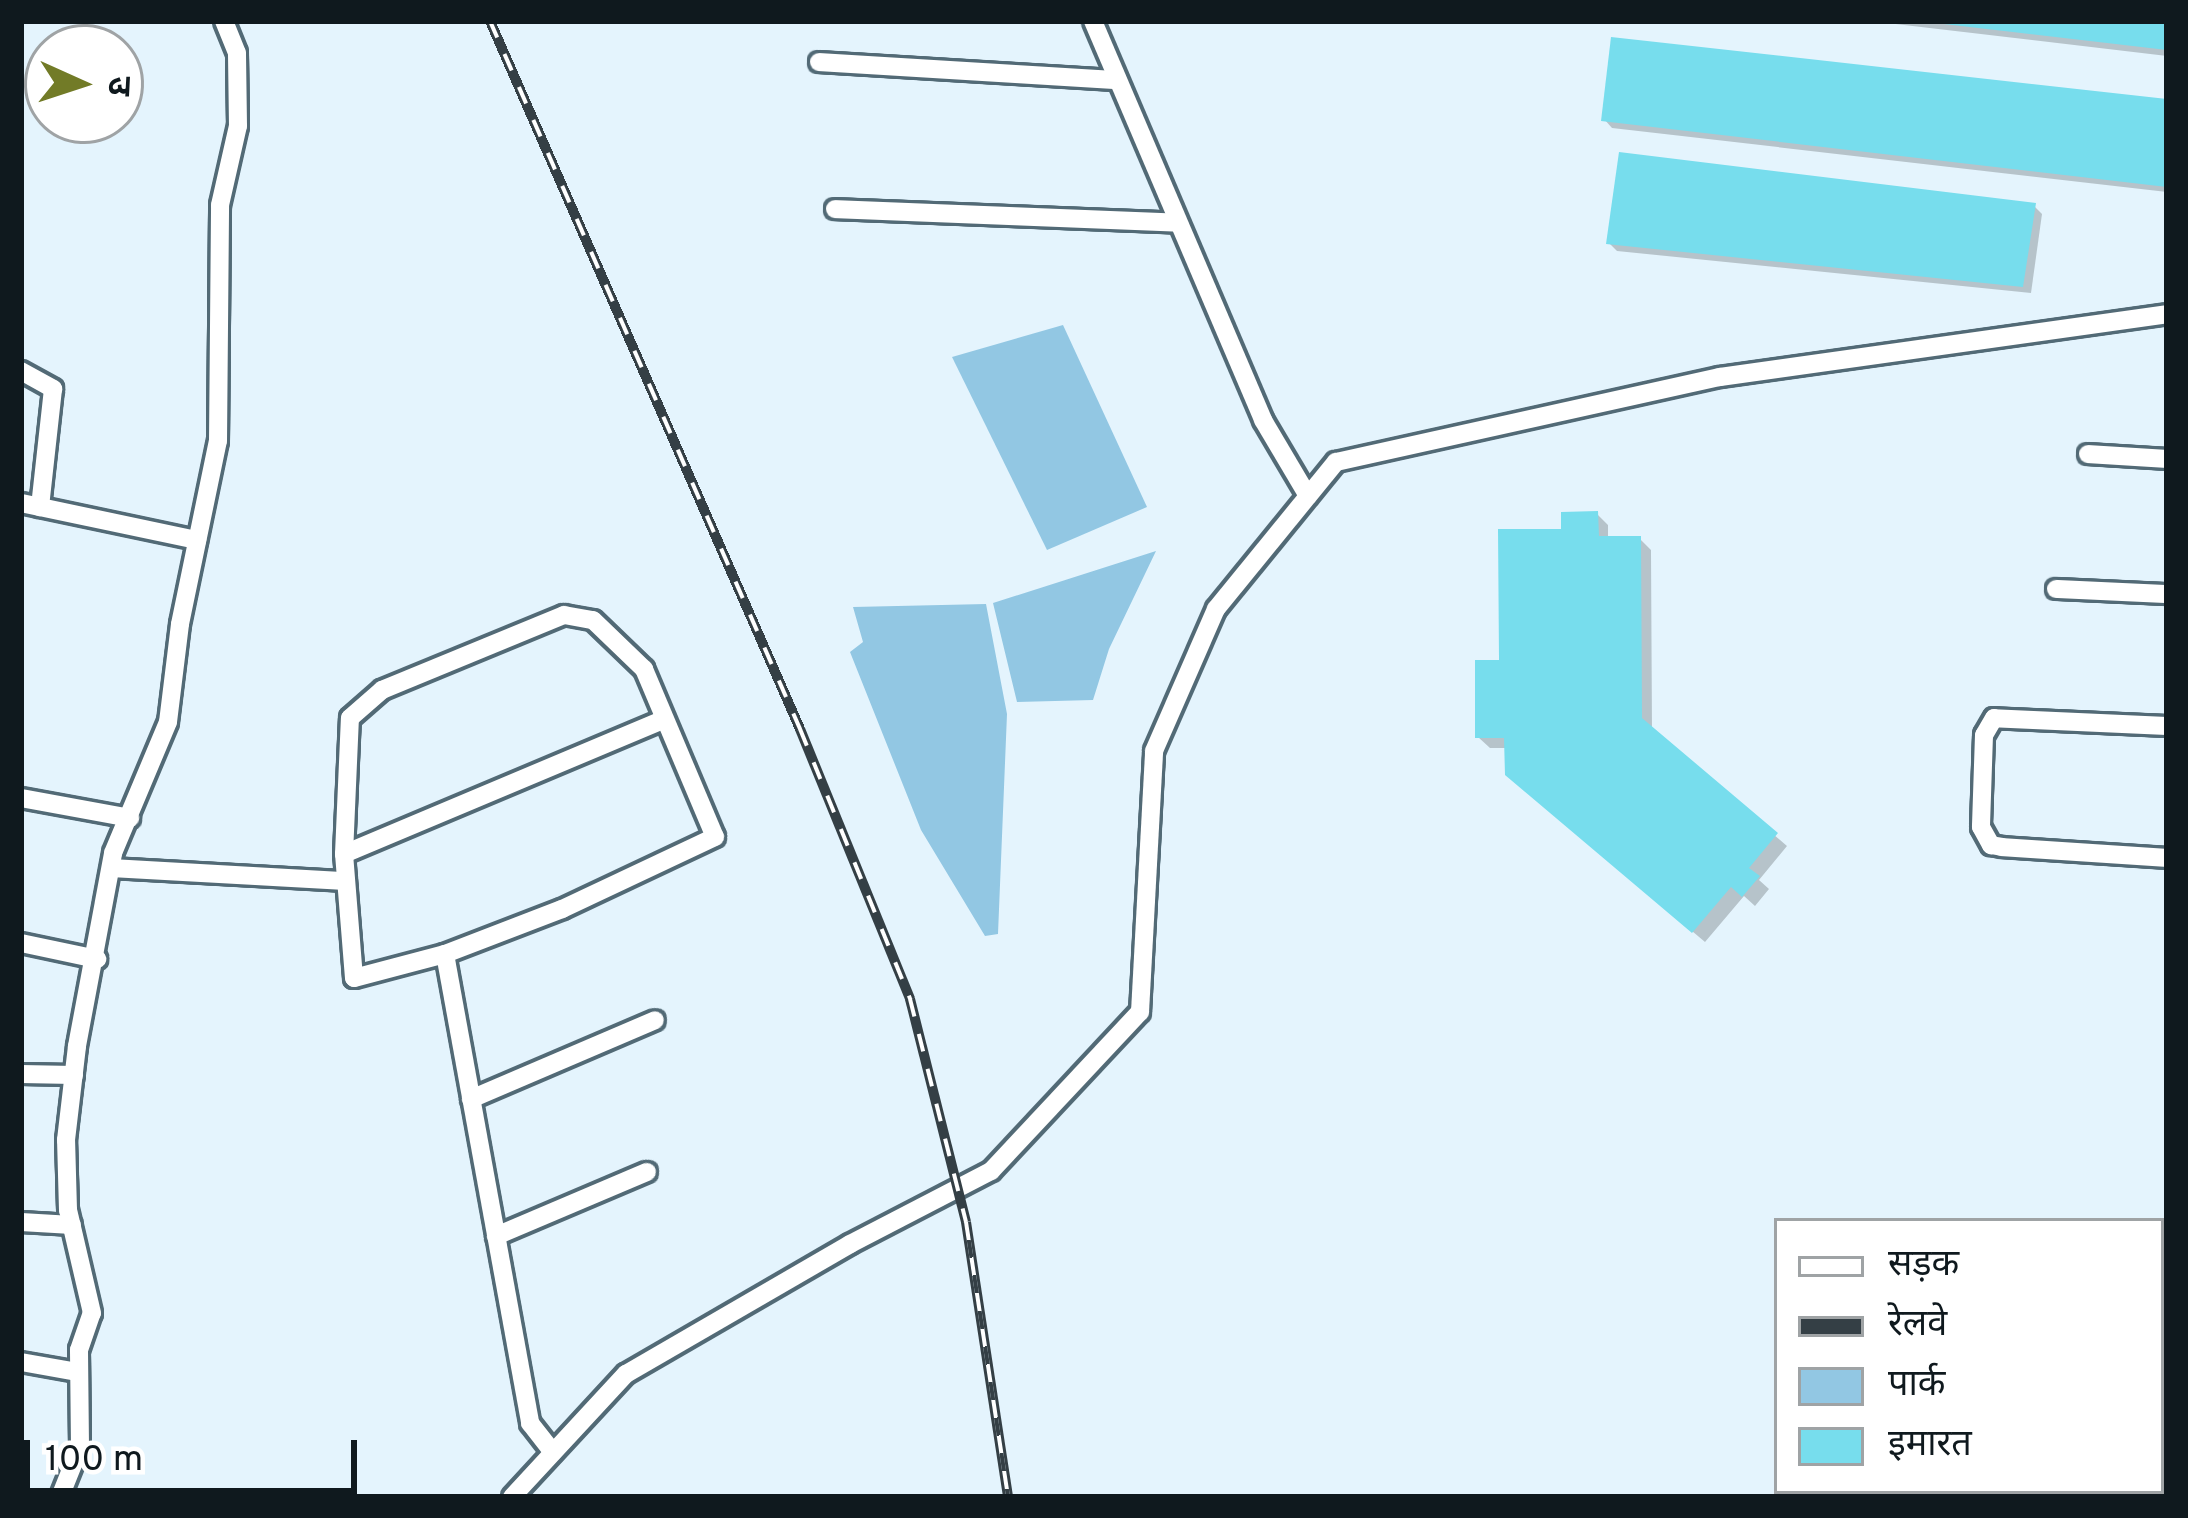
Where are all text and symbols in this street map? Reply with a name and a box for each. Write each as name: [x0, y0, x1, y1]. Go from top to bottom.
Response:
north arrow: [24, 24, 144, 144]
text: उ: [95, 75, 138, 96]
legend: [1774, 1218, 2164, 1494]
text: सड़क: [1888, 1243, 1959, 1289]
text: रेलवे: [1888, 1303, 1947, 1349]
text: पार्क: [1888, 1363, 1945, 1409]
scale bar: [30, 1416, 363, 1490]
text: इमारत: [1888, 1423, 1972, 1469]
text: 100 m: [45, 1438, 143, 1484]

